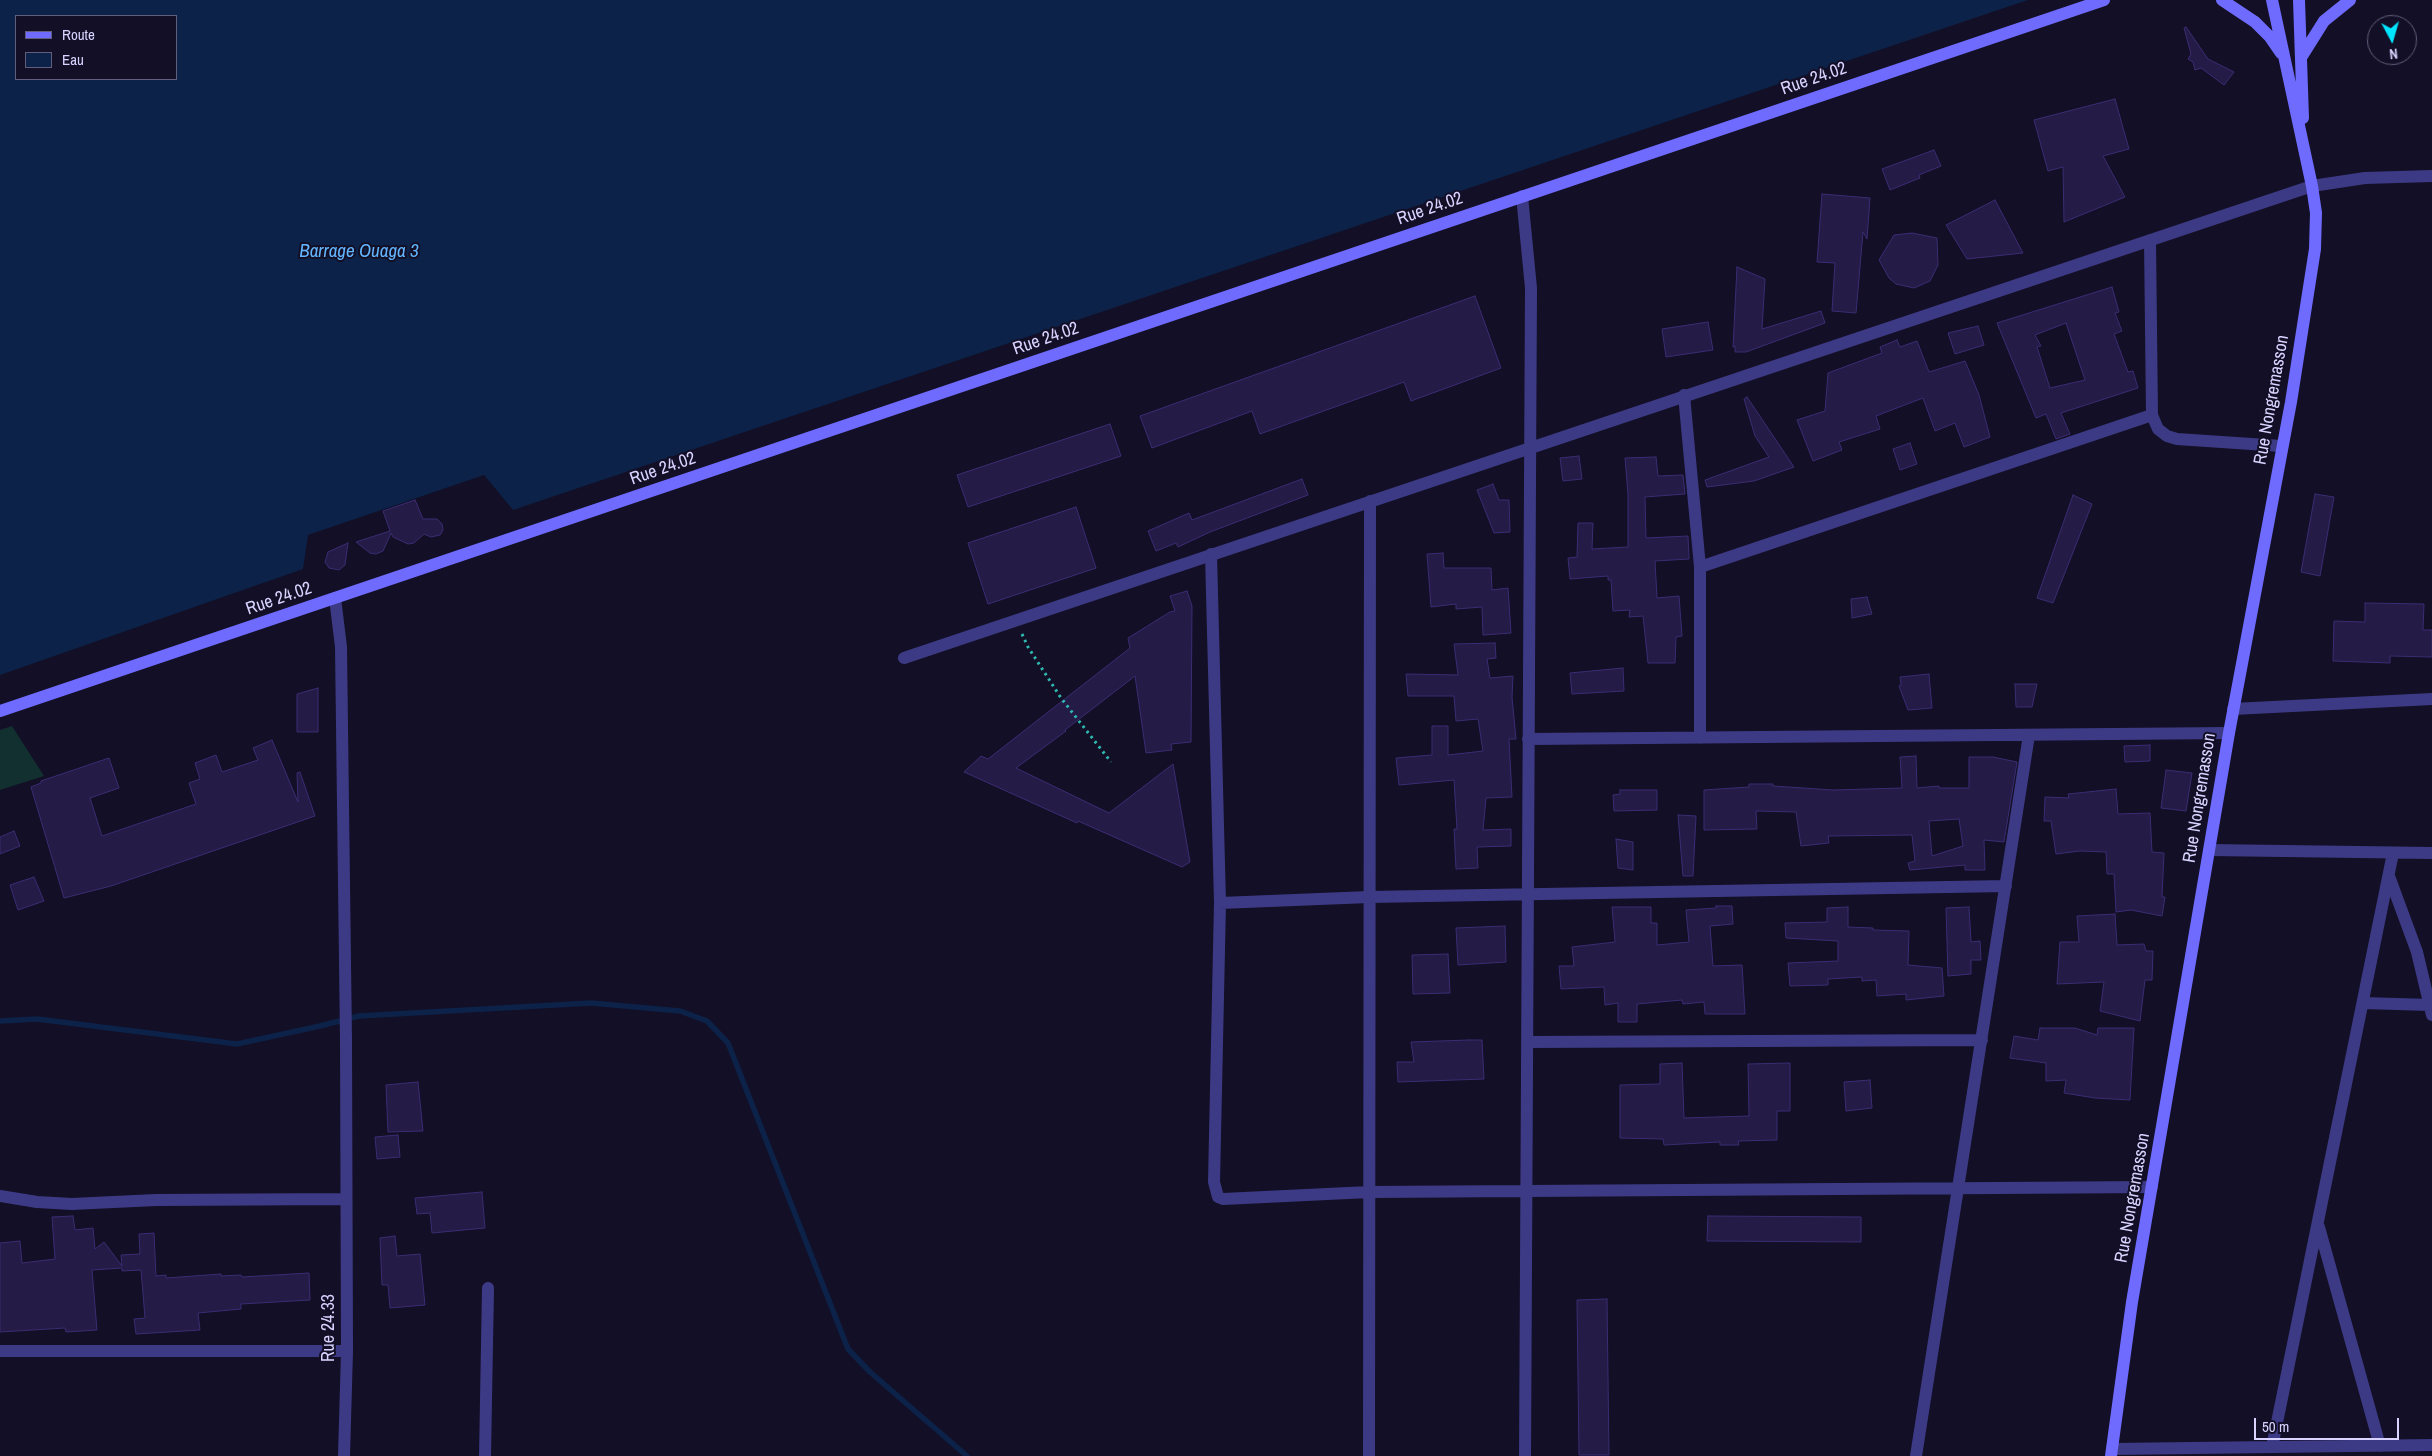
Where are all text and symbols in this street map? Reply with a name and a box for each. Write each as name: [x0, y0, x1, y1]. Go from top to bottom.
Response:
legend: [15, 15, 178, 80]
north arrow: [2367, 15, 2417, 65]
text: Route: [62, 24, 95, 45]
text: N: [2388, 45, 2399, 63]
text: Eau: [62, 49, 84, 70]
street label: Rue 24.02: [1778, 58, 1850, 100]
street label: Rue 24.02: [1394, 188, 1466, 230]
water label: Barrage Ouaga 3: [299, 241, 419, 263]
street label: Rue 24.02: [1010, 318, 1082, 360]
street label: Rue Nongremasson: [2250, 333, 2294, 467]
street label: Rue 24.02: [627, 448, 699, 490]
street label: Rue 24.02: [243, 578, 315, 620]
street label: Rue Nongremasson: [2179, 731, 2221, 865]
street label: Rue Nongremasson: [2111, 1131, 2155, 1265]
street label: Rue 24.33: [318, 1294, 340, 1362]
scale bar: [2257, 1408, 2402, 1440]
text: 50 m: [2262, 1416, 2289, 1437]

